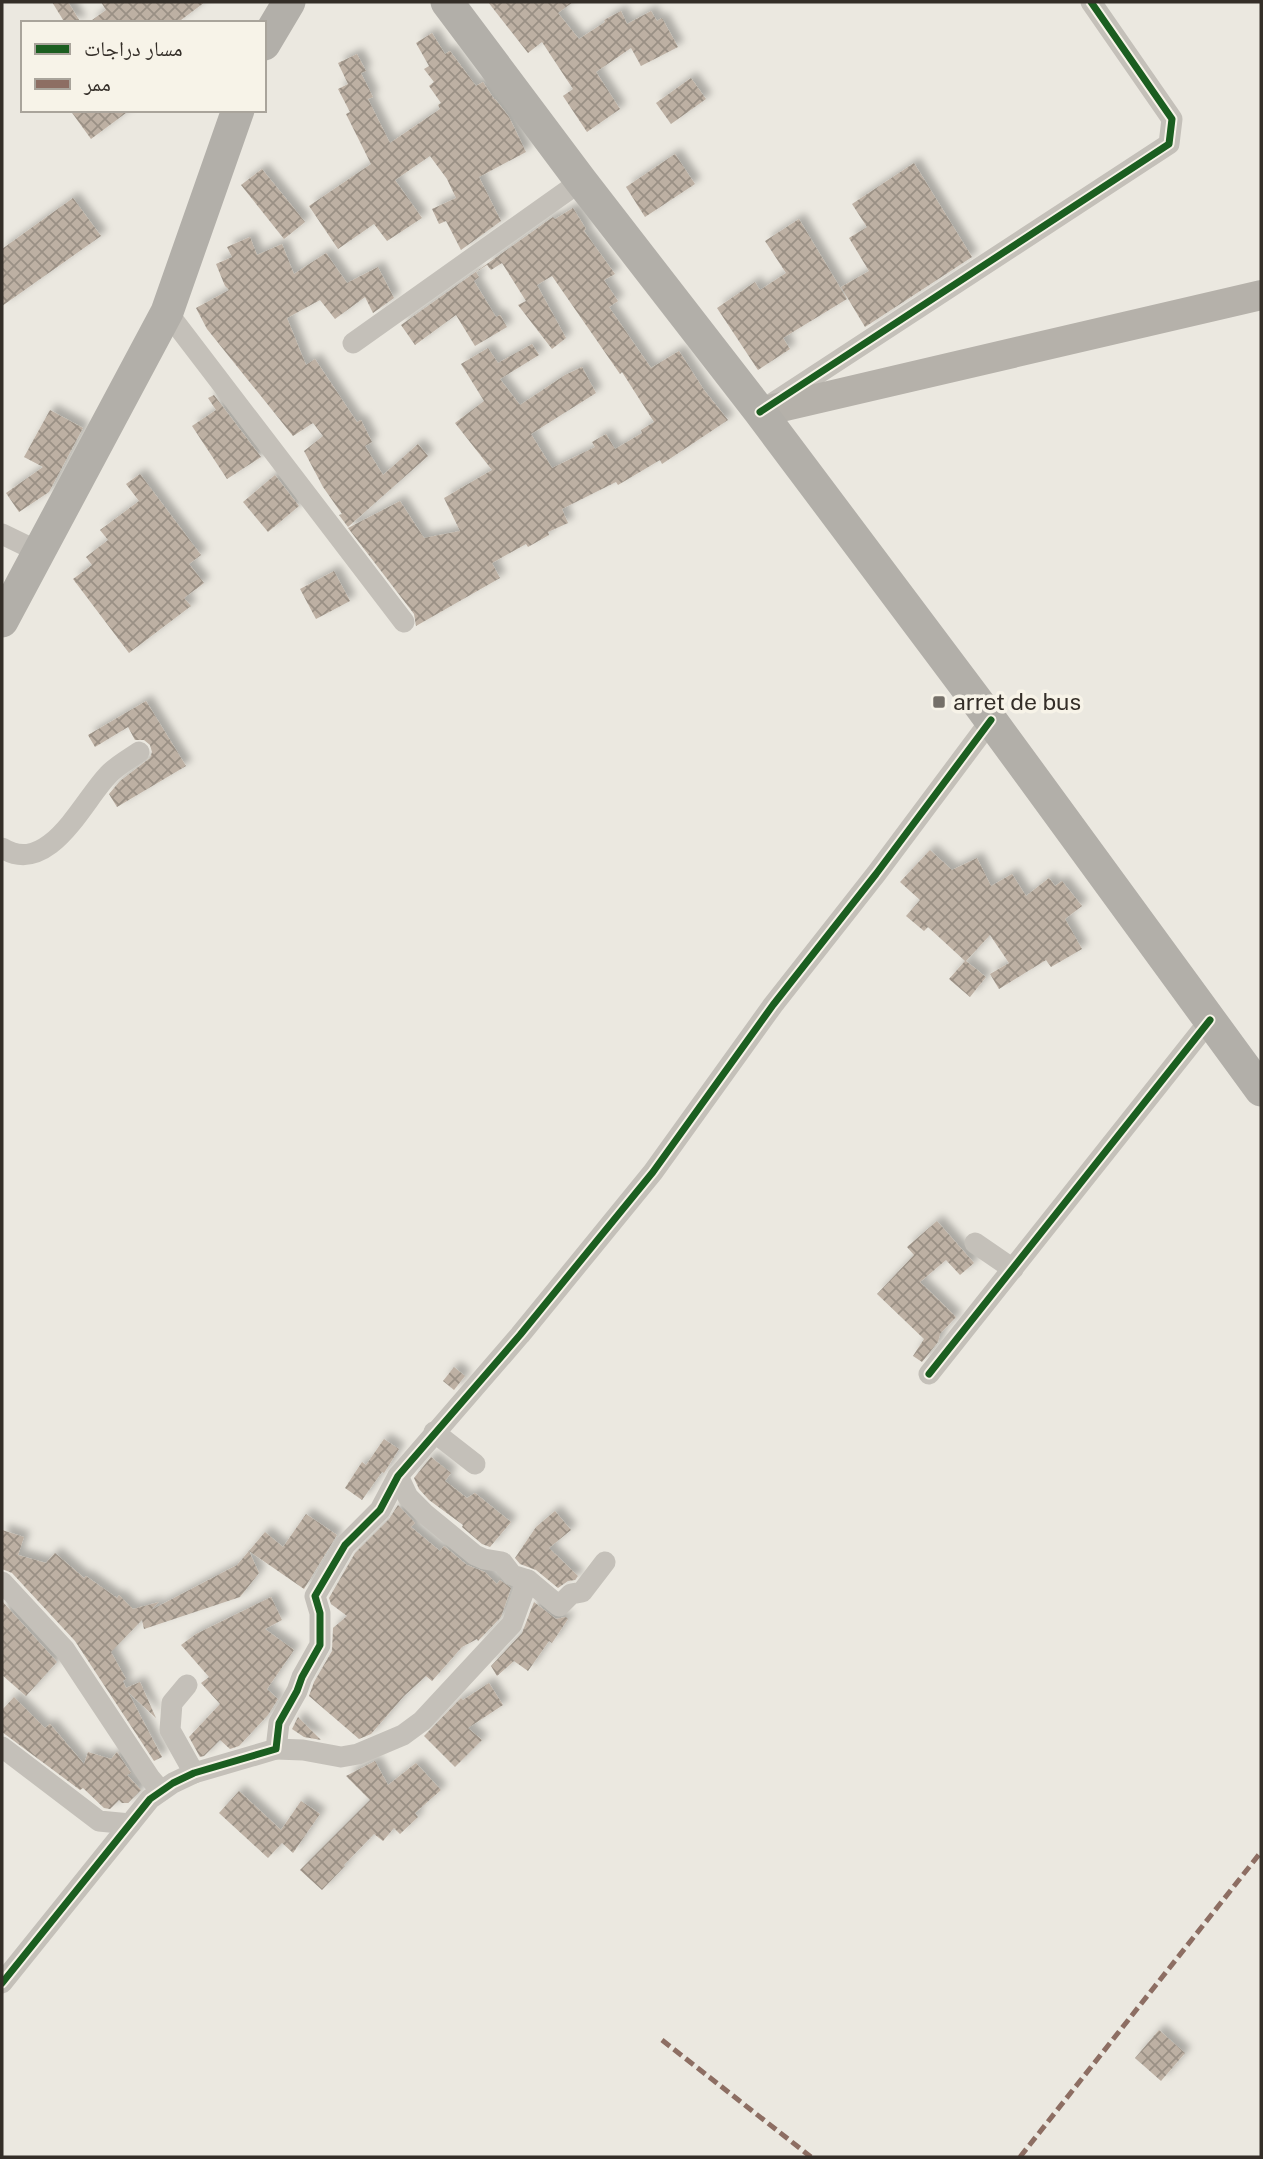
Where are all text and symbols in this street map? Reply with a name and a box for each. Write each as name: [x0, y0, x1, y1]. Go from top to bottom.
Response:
legend: [21, 21, 266, 112]
text: مسار دراجات: [84, 36, 183, 61]
text: ممر: [83, 71, 111, 96]
place label: arret de bus: [953, 688, 1081, 715]
marker: arret de bus: [931, 694, 947, 710]

